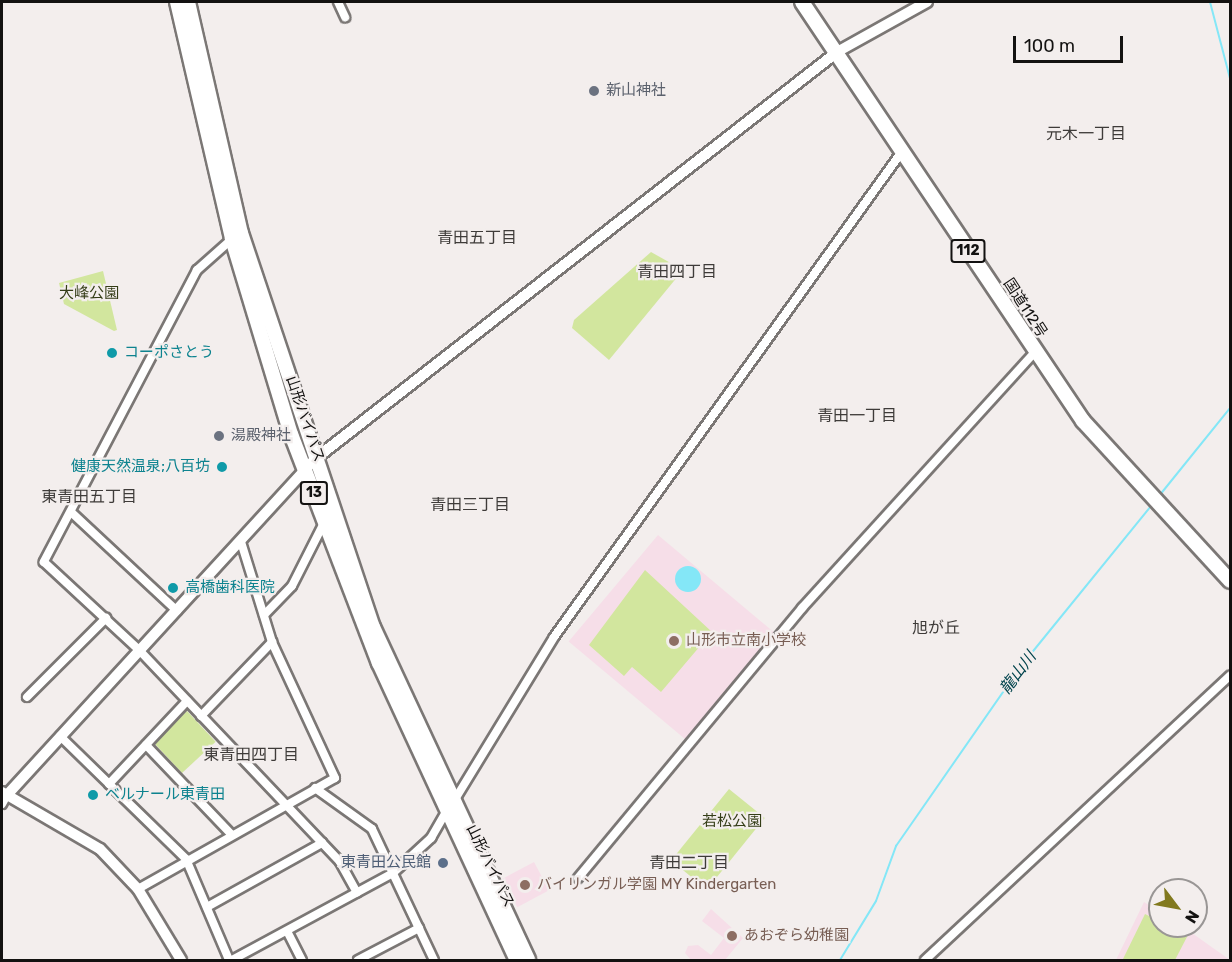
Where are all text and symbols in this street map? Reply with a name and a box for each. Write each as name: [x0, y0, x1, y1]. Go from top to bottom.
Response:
scale bar: [1016, 24, 1126, 62]
text: 100 m: [1024, 35, 1075, 57]
place label: 新山神社: [606, 82, 666, 100]
marker: 新山神社: [587, 84, 601, 98]
district label: 元木一丁目: [1046, 124, 1126, 144]
district label: 青田五丁目: [437, 228, 517, 248]
road number: 112: [950, 240, 986, 262]
district label: 青田四丁目: [637, 262, 717, 282]
street label: 国道112号: [999, 275, 1051, 341]
park label: 大峰公園: [59, 285, 119, 303]
place label: コーポさとう: [124, 344, 214, 362]
marker: コーポさとう: [105, 346, 119, 360]
street label: 山形バイパス: [282, 374, 328, 464]
district label: 青田一丁目: [817, 406, 897, 426]
place label: 湯殿神社: [231, 427, 291, 445]
marker: 湯殿神社: [212, 429, 226, 443]
place label: 健康天然温泉;八百坊: [71, 458, 210, 476]
marker: 健康天然温泉;八百坊: [215, 460, 229, 474]
road number: 13: [299, 482, 329, 504]
district label: 東青田五丁目: [41, 487, 137, 507]
district label: 青田三丁目: [430, 495, 510, 515]
place label: 高橋歯科医院: [185, 579, 275, 597]
marker: 高橋歯科医院: [166, 581, 180, 595]
district label: 旭が丘: [912, 618, 960, 638]
place label: 山形市立南小学校: [686, 632, 806, 650]
marker: 山形市立南小学校: [667, 634, 681, 648]
water label: 龍山川: [996, 648, 1040, 698]
district label: 東青田四丁目: [203, 745, 299, 765]
place label: ベルナール東青田: [105, 786, 225, 804]
marker: ベルナール東青田: [86, 788, 100, 802]
park label: 若松公園: [702, 813, 762, 831]
street label: 山形バイパス: [462, 822, 518, 910]
district label: 青田二丁目: [649, 853, 729, 873]
place label: 東青田公民館: [341, 854, 431, 872]
marker: 東青田公民館: [436, 856, 450, 870]
place label: バイリンガル学園 MY Kindergarten: [537, 876, 777, 894]
marker: バイリンガル学園 MY Kindergarten: [518, 878, 532, 892]
north arrow: [1148, 878, 1208, 938]
text: N: [1181, 907, 1203, 927]
place label: あおぞら幼稚園: [744, 927, 849, 945]
marker: あおぞら幼稚園: [725, 929, 739, 943]

